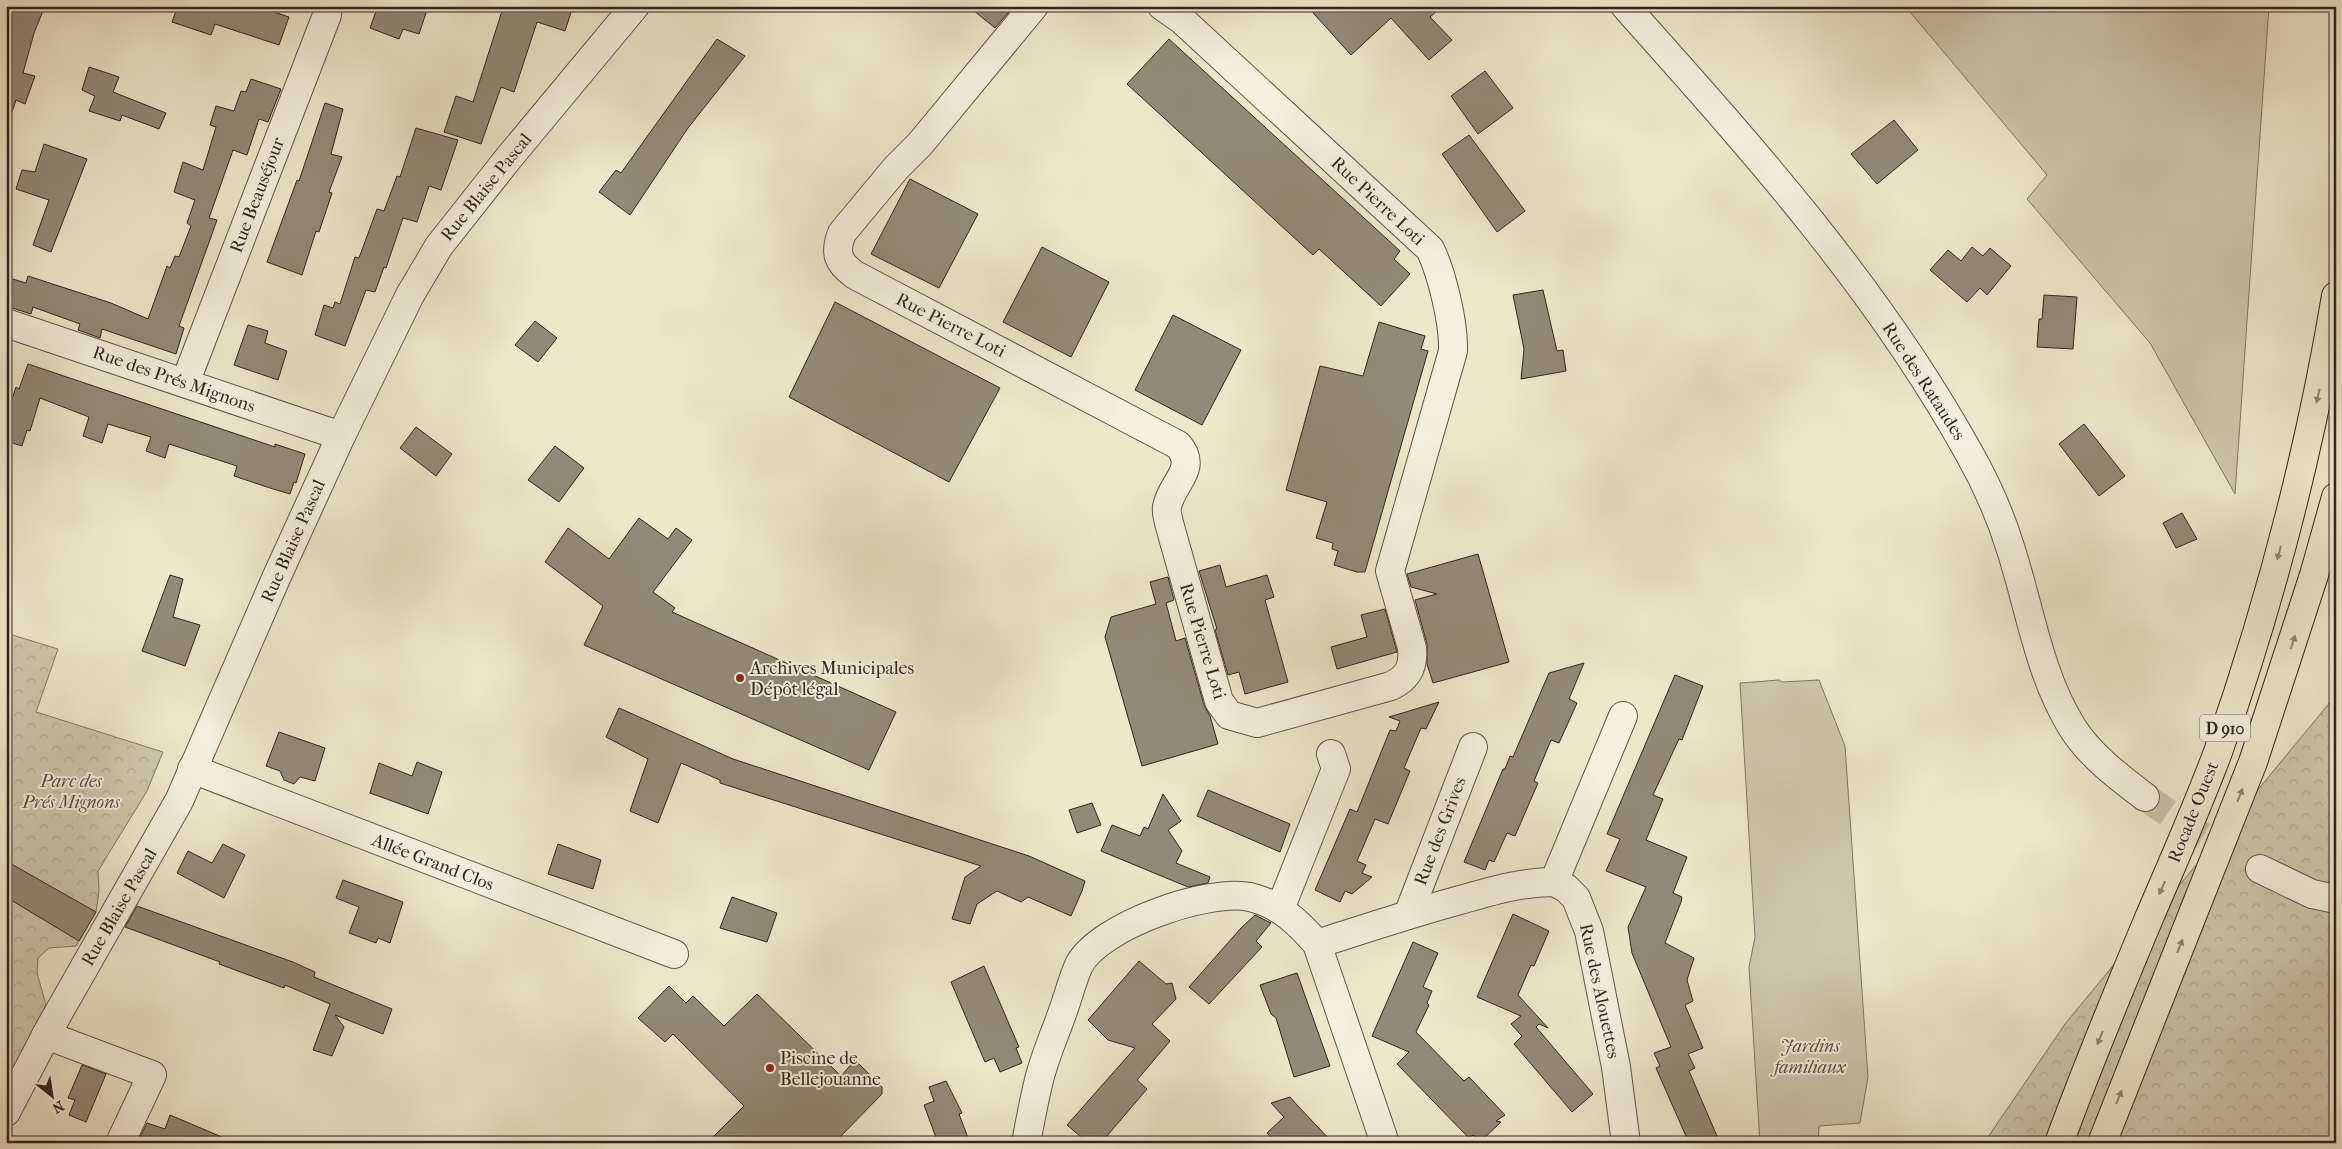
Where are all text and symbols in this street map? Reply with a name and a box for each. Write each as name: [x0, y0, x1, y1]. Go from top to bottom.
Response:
street label: Rue Blaise Pascal: [437, 129, 536, 245]
street label: Rue Beauséjour: [226, 134, 289, 256]
street label: Rue Pierre Loti: [1327, 153, 1429, 251]
street label: Rue Pierre Loti: [892, 289, 1010, 362]
street label: Rue des Rataudes: [1878, 318, 1970, 445]
street label: Rue des Prés Mignons: [90, 342, 258, 417]
one-way arrow: [2314, 388, 2322, 403]
street label: Rue Blaise Pascal: [257, 477, 330, 606]
one-way arrow: [2275, 546, 2283, 561]
street label: Rue Pierre Loti: [1175, 581, 1230, 702]
one-way arrow: [2290, 634, 2297, 649]
place label: Archives Municipales Dépôt légal: [749, 658, 915, 700]
marker: Archives Municipales Dépôt légal: [734, 672, 746, 684]
road number: D 910: [2200, 714, 2250, 741]
street label: Rocade Ouest: [2164, 758, 2223, 866]
park label: Parc des Prés Mignons: [21, 771, 120, 813]
street label: Rue des Grives: [1410, 774, 1471, 888]
one-way arrow: [2236, 787, 2244, 802]
street label: Allée Grand Clos: [368, 829, 497, 895]
street label: Rue Blaise Pascal: [77, 845, 162, 970]
one-way arrow: [2158, 881, 2166, 895]
street label: Rue des Alouettes: [1575, 922, 1624, 1061]
one-way arrow: [2176, 939, 2184, 953]
one-way arrow: [2095, 1031, 2103, 1045]
park label: Jardins familiaux: [1770, 1036, 1847, 1078]
place label: Piscine de Bellejouanne: [780, 1048, 881, 1090]
marker: Piscine de Bellejouanne: [764, 1062, 776, 1074]
north arrow: [28, 1072, 78, 1122]
one-way arrow: [2116, 1090, 2124, 1104]
text: N: [49, 1097, 67, 1117]

